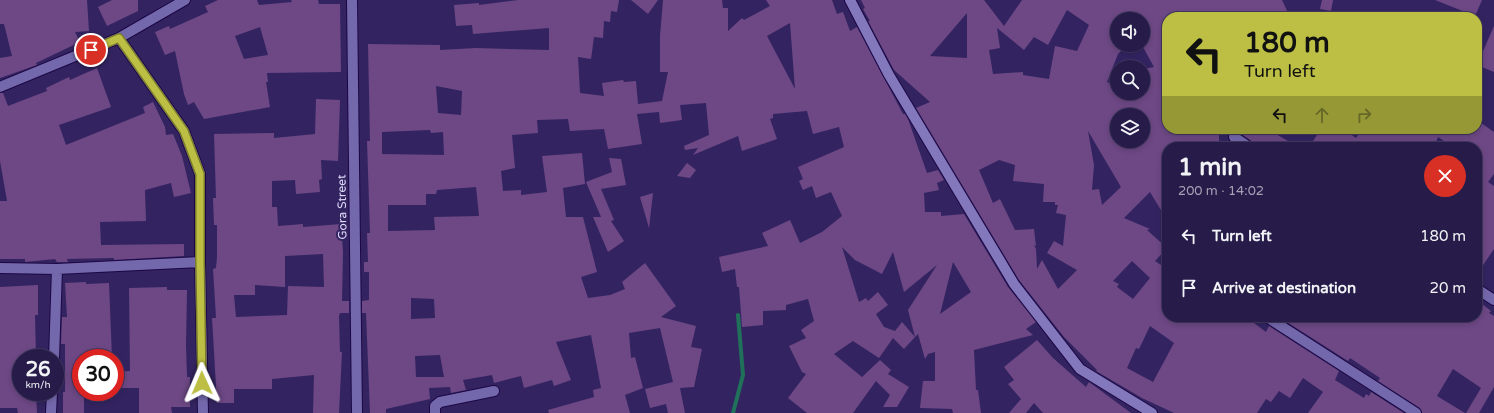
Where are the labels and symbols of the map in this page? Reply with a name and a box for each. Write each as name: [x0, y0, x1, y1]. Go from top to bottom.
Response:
pin: [74, 33, 108, 67]
street label: Gora Street: [334, 174, 350, 240]
speed limit sign: 30: [72, 349, 124, 401]
position arrow: [181, 362, 223, 404]

